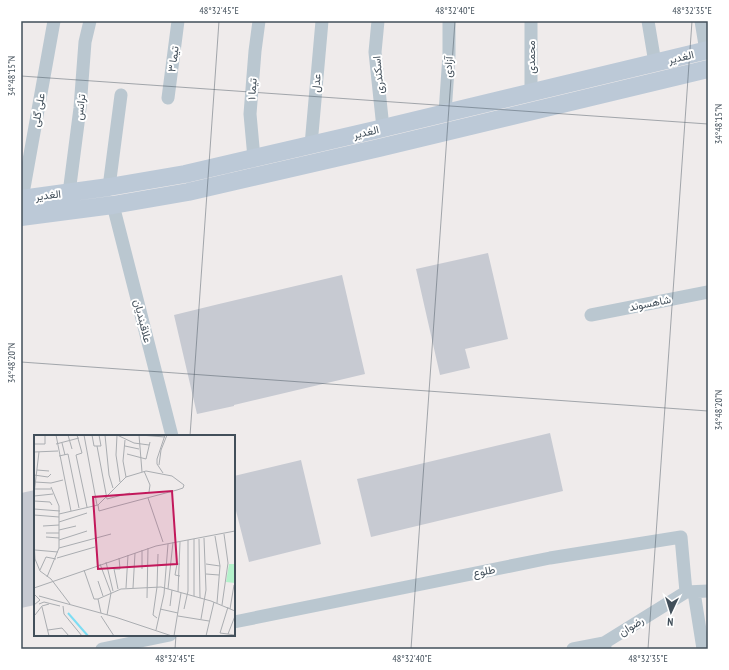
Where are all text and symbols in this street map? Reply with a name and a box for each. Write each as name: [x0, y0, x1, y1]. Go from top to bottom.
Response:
text: 48°32'45"E: [199, 4, 239, 17]
text: 48°32'40"E: [435, 4, 475, 17]
text: 48°32'35"E: [672, 4, 712, 17]
street label: محمدی: [524, 40, 538, 74]
street label: تیما ۳: [164, 44, 182, 73]
street label: الغدیر: [666, 47, 695, 67]
street label: اسکندری: [369, 55, 387, 95]
street label: آزادی: [440, 55, 456, 78]
text: 34°48'15"N: [5, 56, 18, 96]
street label: عدل: [308, 73, 324, 93]
street label: تیما ۱: [244, 77, 260, 101]
street label: علی گلی: [28, 92, 48, 128]
street label: ترانس: [72, 93, 88, 121]
text: 34°48'15"N: [712, 104, 725, 144]
street label: الغدیر: [351, 122, 380, 142]
street label: الغدیر: [33, 186, 62, 204]
street label: شاهسوند: [628, 292, 672, 314]
street label: علاقبندیان: [131, 298, 155, 345]
text: 34°48'20"N: [5, 343, 18, 383]
text: 34°48'20"N: [712, 390, 725, 430]
inset map: [34, 435, 235, 636]
street label: طلوع: [472, 562, 497, 581]
north arrow: [651, 592, 691, 632]
street label: رضوان: [616, 613, 646, 639]
text: N: [667, 615, 674, 629]
text: 48°32'45"E: [155, 652, 195, 665]
text: 48°32'40"E: [392, 652, 432, 665]
text: 48°32'35"E: [628, 652, 668, 665]

